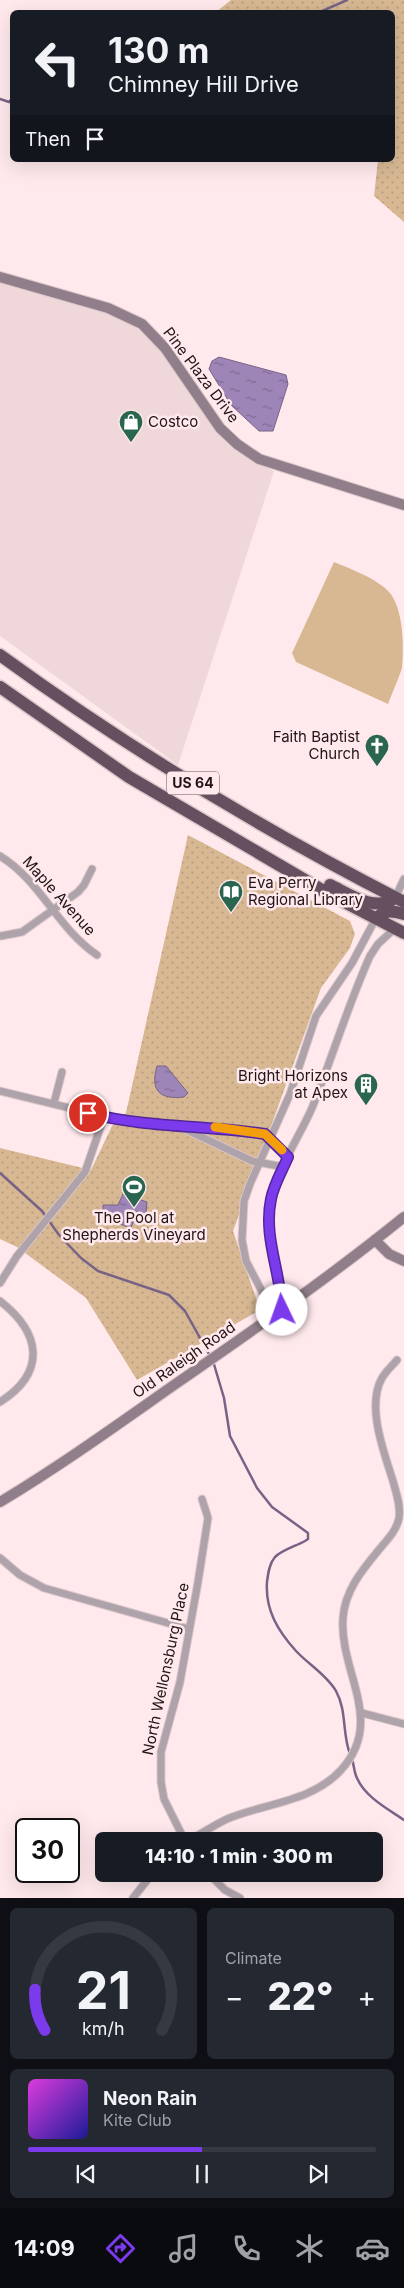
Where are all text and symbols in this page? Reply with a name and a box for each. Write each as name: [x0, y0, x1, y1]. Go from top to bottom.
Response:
text: 130 m: [108, 29, 210, 71]
icon: left: [25, 30, 90, 95]
text: Chimney Hill Drive: [108, 71, 299, 97]
icon: arrive: [81, 125, 109, 153]
text: Then: [25, 128, 71, 151]
street label: Pine Plaza Drive: [159, 323, 244, 426]
shop icon: Costco: [118, 409, 144, 443]
place label: Costco: [148, 412, 198, 431]
place label: Faith Baptist Church: [273, 727, 360, 763]
church icon: Faith Baptist Church: [364, 733, 390, 767]
road number: US 64: [167, 771, 219, 794]
street label: Maple Avenue: [19, 852, 100, 939]
place label: Eva Perry Regional Library: [248, 873, 363, 909]
library icon: Eva Perry Regional Library: [218, 879, 244, 913]
place label: Bright Horizons at Apex: [238, 1066, 348, 1102]
building icon: Bright Horizons at Apex: [353, 1072, 379, 1106]
pin: [67, 1092, 109, 1134]
icon: arrive: [74, 1099, 102, 1127]
sports icon: The Pool at Shepherds Vineyard: [121, 1174, 147, 1208]
place label: The Pool at Shepherds Vineyard: [62, 1208, 206, 1244]
position arrow: [255, 1283, 307, 1335]
street label: Old Raleigh Road: [129, 1317, 239, 1402]
street label: North Wellonsburg Place: [138, 1581, 193, 1757]
speed limit sign: 30: [15, 1818, 80, 1883]
text: 14:10 · 1 min · 300 m: [145, 1845, 333, 1868]
text: Climate: [225, 1948, 282, 1968]
text: 21: [76, 1959, 131, 2022]
text: 22°: [268, 1973, 333, 2019]
text: −: [225, 1980, 244, 2014]
text: +: [357, 1980, 376, 2014]
text: km/h: [82, 2018, 125, 2039]
text: Neon Rain: [103, 2087, 197, 2110]
text: Kite Club: [103, 2110, 172, 2130]
icon: previous: [72, 2160, 100, 2188]
icon: pause: [188, 2160, 216, 2188]
icon: next: [304, 2160, 332, 2188]
icon: directions: [103, 2231, 138, 2266]
icon: music: [166, 2231, 201, 2266]
icon: phone: [229, 2231, 264, 2266]
icon: climate: [292, 2231, 327, 2266]
icon: car: [355, 2231, 390, 2266]
text: 14:09: [14, 2235, 75, 2261]

